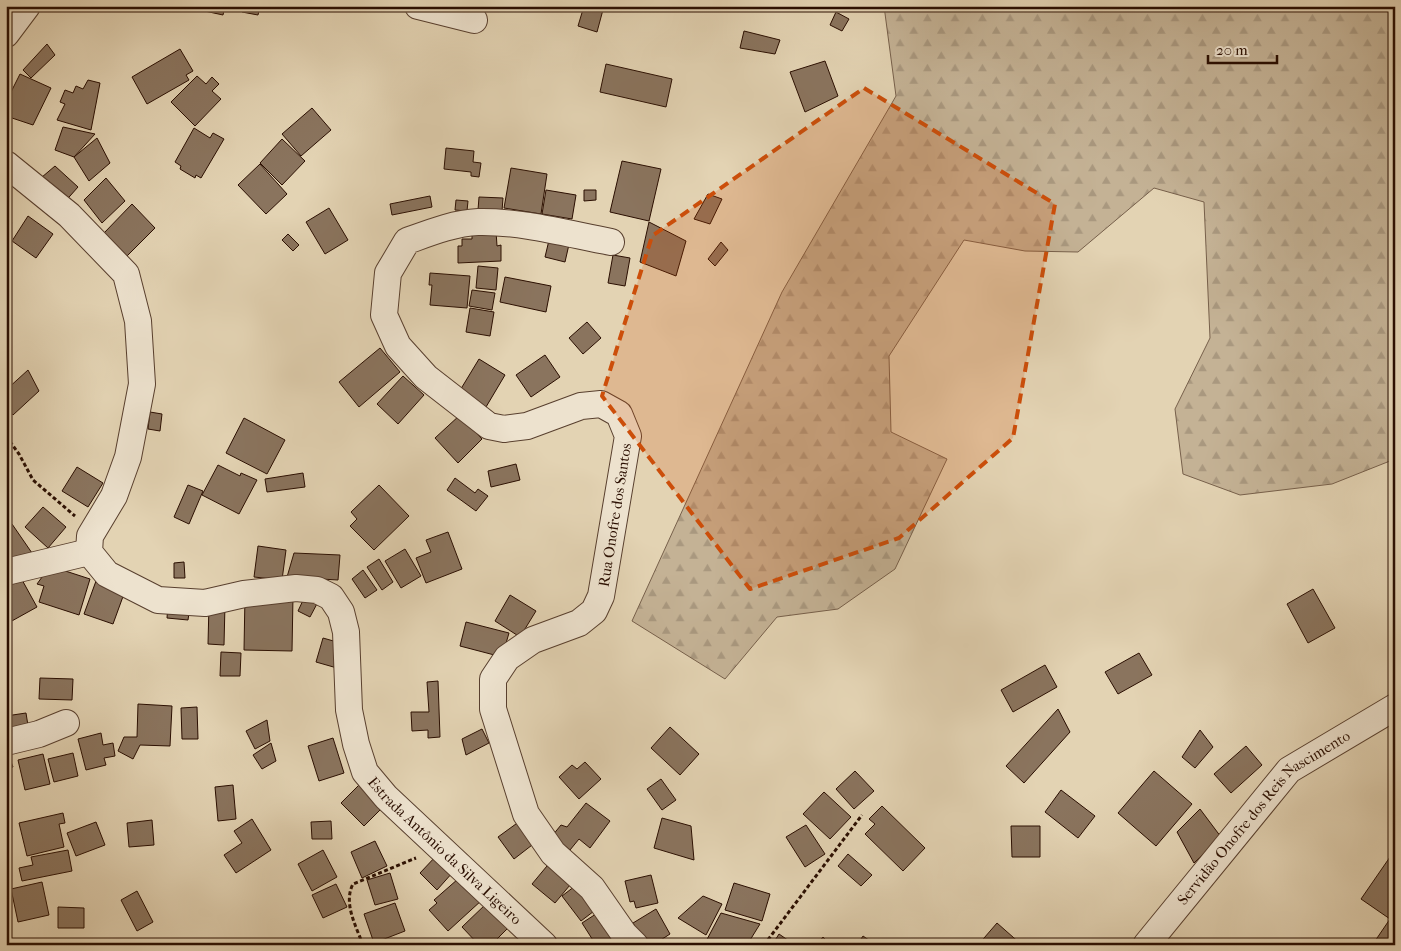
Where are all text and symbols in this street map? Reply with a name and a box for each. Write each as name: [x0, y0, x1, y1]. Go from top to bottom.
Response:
scale bar: [1208, 32, 1277, 64]
text: 20 m: [1216, 41, 1248, 59]
street label: Rua Onofre dos Santos: [595, 441, 635, 588]
street label: Servidão Onofre dos Reis Nascimento: [1173, 726, 1354, 909]
street label: Estrada Antônio da Silva Ligeiro: [364, 773, 526, 929]

